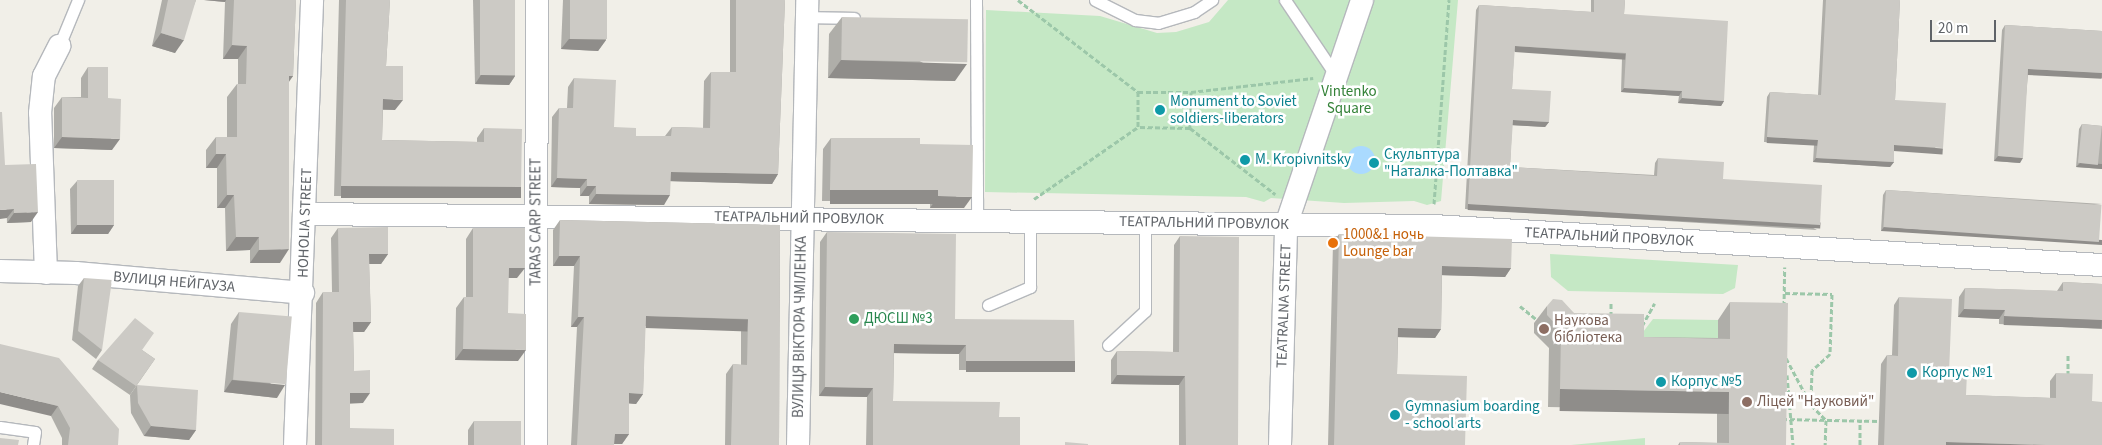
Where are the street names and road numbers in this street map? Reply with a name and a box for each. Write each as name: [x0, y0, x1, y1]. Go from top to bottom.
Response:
street label: TARAS CARP STREET: [527, 158, 545, 286]
street label: HOHOLIA STREET: [294, 168, 316, 278]
street label: ТЕАТРАЛЬНИЙ ПРОВУЛОК: [714, 208, 884, 228]
street label: ТЕАТРАЛЬНИЙ ПРОВУЛОК: [1119, 213, 1289, 233]
street label: ТЕАТРАЛЬНИЙ ПРОВУЛОК: [1524, 224, 1694, 250]
street label: ВУЛИЦЯ ВІКТОРА ЧМІЛЕНКА: [789, 236, 811, 418]
street label: TEATRALNA STREET: [1273, 244, 1295, 368]
street label: ВУЛИЦЯ НЕЙГАУЗА: [112, 268, 236, 296]

